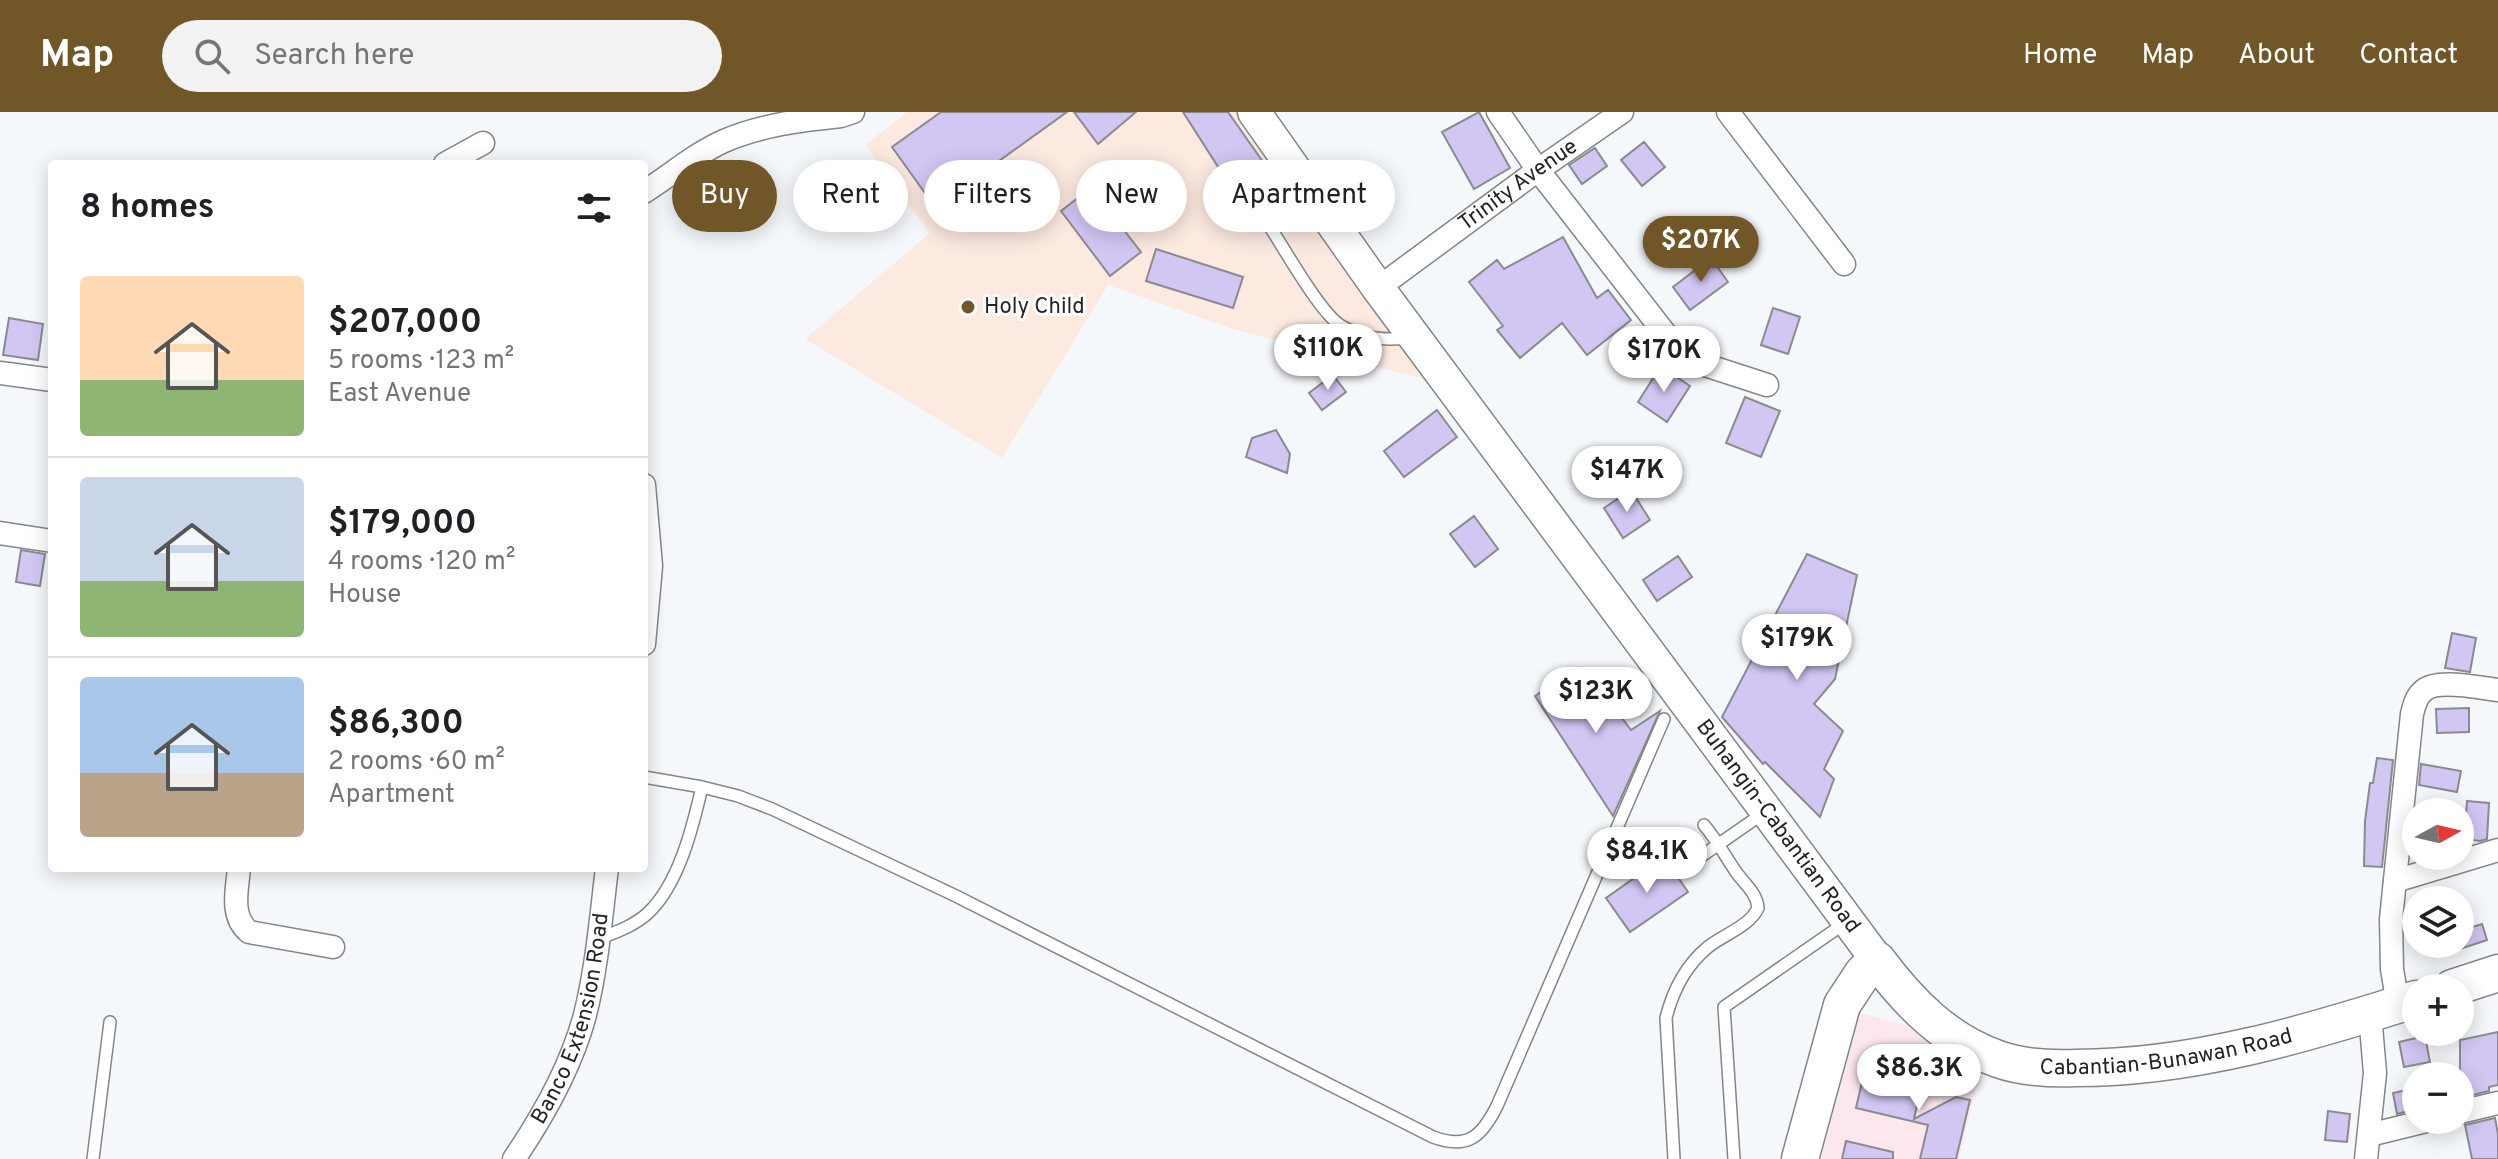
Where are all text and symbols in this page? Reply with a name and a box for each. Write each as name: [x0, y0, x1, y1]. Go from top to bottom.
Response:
search box: [162, 20, 722, 92]
text: Map: [40, 32, 114, 81]
icon: search: [190, 34, 234, 78]
text: Search here: [254, 38, 414, 75]
text: Home: [2023, 38, 2097, 74]
text: Map: [2141, 38, 2194, 74]
text: About: [2238, 38, 2315, 74]
text: Contact: [2359, 38, 2458, 74]
street label: Trinity Avenue: [1454, 133, 1583, 237]
chip: Buy: [672, 160, 777, 232]
chip: Rent: [793, 160, 908, 232]
chip: Filters: [924, 160, 1060, 232]
chip: New: [1076, 160, 1187, 232]
chip: Apartment: [1203, 160, 1395, 232]
icon: filters: [572, 186, 616, 230]
text: 8 homes: [80, 187, 214, 230]
pin: $207K: [1645, 216, 1757, 284]
text: $207K: [1661, 225, 1741, 258]
place label: Holy Child: [984, 294, 1085, 321]
marker: Holy Child: [959, 298, 977, 316]
text: $207,000: [328, 302, 482, 345]
icon: home: [144, 308, 240, 404]
pin: $110K: [1272, 324, 1384, 392]
pin: $170K: [1608, 326, 1720, 394]
text: $110K: [1292, 333, 1364, 366]
text: $170K: [1626, 335, 1702, 368]
text: 5 rooms · 123 m²: [328, 345, 514, 378]
text: East Avenue: [328, 378, 471, 411]
pin: $147K: [1571, 446, 1683, 514]
text: $147K: [1589, 455, 1665, 488]
text: $179,000: [328, 503, 477, 546]
icon: home: [144, 509, 240, 605]
text: 4 rooms · 120 m²: [328, 546, 515, 579]
text: House: [328, 579, 401, 612]
pin: $179K: [1741, 614, 1853, 682]
text: $179K: [1760, 623, 1834, 656]
pin: $123K: [1540, 667, 1652, 735]
text: $123K: [1558, 676, 1634, 709]
text: $86,300: [328, 703, 464, 746]
icon: home: [144, 709, 240, 805]
street label: Buhangin-Cabantian Road: [1690, 714, 1866, 939]
text: 2 rooms · 60 m²: [328, 746, 505, 779]
text: Apartment: [328, 779, 455, 812]
north arrow: [2402, 798, 2474, 870]
map controls: [2402, 798, 2474, 1134]
pin: $84.1K: [1582, 827, 1712, 895]
text: $84.1K: [1605, 836, 1689, 869]
button: layers: [2402, 886, 2474, 958]
street label: Banco Extension Road: [526, 911, 615, 1129]
button: +: [2402, 974, 2474, 1046]
street label: Cabantian-Bunawan Road: [2039, 1023, 2295, 1082]
pin: $86.3K: [1854, 1044, 1984, 1112]
text: $86.3K: [1875, 1053, 1963, 1086]
button: −: [2402, 1062, 2474, 1134]

